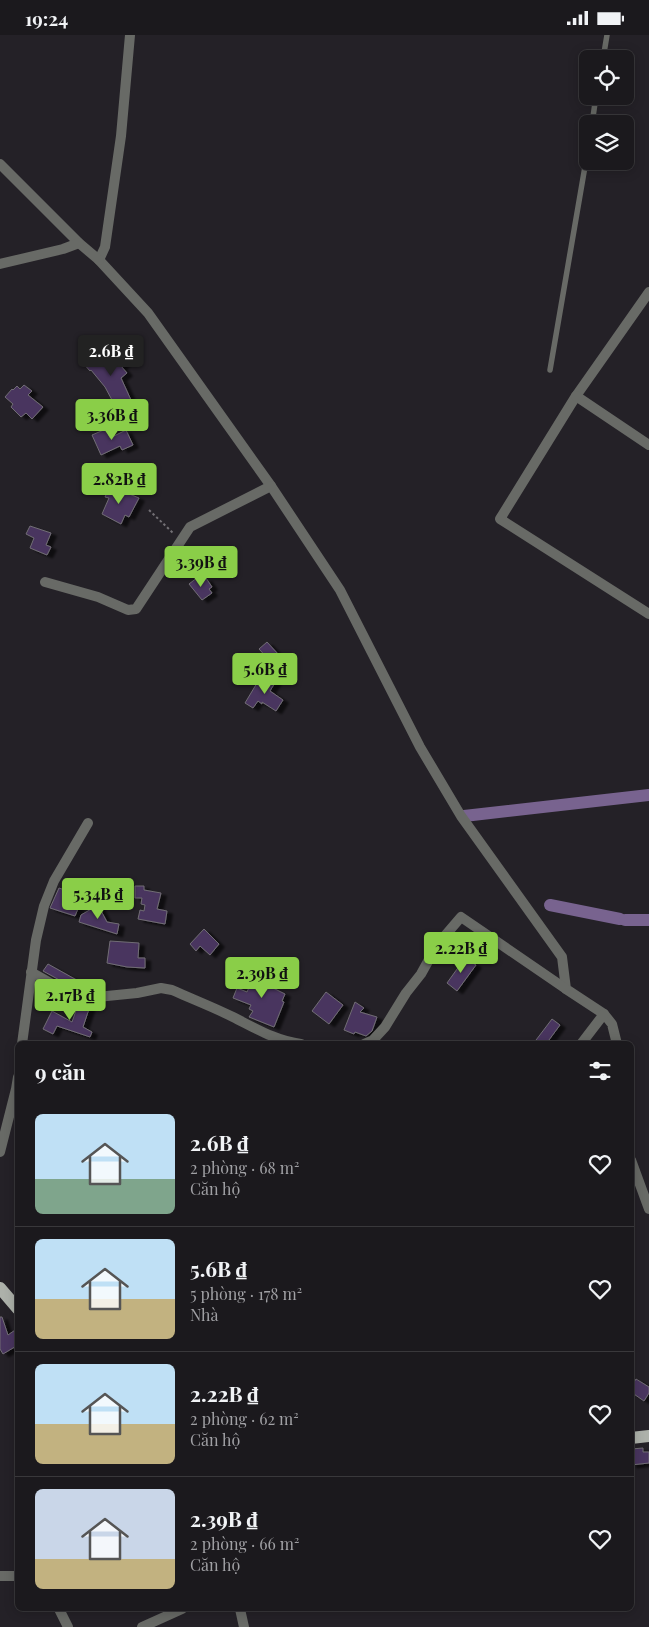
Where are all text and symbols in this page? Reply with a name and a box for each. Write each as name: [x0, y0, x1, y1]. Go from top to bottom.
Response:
text: 19:24: [25, 5, 68, 31]
map controls: [579, 50, 634, 170]
button: locate: [579, 50, 634, 105]
button: layers: [579, 115, 634, 170]
pin: 2.6B ₫: [70, 335, 152, 377]
text: 2.6B ₫: [89, 340, 133, 361]
pin: 3.36B ₫: [66, 399, 158, 441]
text: 3.36B ₫: [86, 404, 138, 425]
pin: 2.82B ₫: [73, 463, 165, 505]
text: 2.82B ₫: [93, 468, 145, 489]
pin: 3.39B ₫: [155, 545, 247, 588]
text: 3.39B ₫: [176, 551, 226, 572]
pin: 5.6B ₫: [224, 653, 306, 695]
text: 5.6B ₫: [243, 658, 287, 679]
pin: 5.34B ₫: [52, 877, 144, 920]
text: 5.34B ₫: [73, 883, 123, 904]
pin: 2.22B ₫: [415, 931, 507, 974]
text: 2.22B ₫: [435, 937, 487, 958]
pin: 2.39B ₫: [216, 957, 308, 999]
text: 2.39B ₫: [236, 962, 288, 983]
pin: 2.17B ₫: [24, 979, 116, 1021]
text: 2.17B ₫: [46, 984, 94, 1005]
text: 9 căn: [35, 1057, 86, 1085]
icon: filters: [586, 1057, 614, 1085]
text: 2.6B ₫: [190, 1128, 248, 1156]
icon: home: [75, 1134, 135, 1194]
icon: heart: [586, 1150, 614, 1178]
text: 2 phòng · 68 m²: [190, 1157, 299, 1178]
text: Căn hộ: [190, 1178, 240, 1199]
text: 5.6B ₫: [190, 1254, 247, 1282]
icon: home: [75, 1259, 135, 1319]
icon: heart: [586, 1275, 614, 1303]
text: 5 phòng · 178 m²: [190, 1283, 302, 1304]
text: Nhà: [190, 1304, 218, 1325]
text: 2.22B ₫: [190, 1379, 258, 1407]
icon: home: [75, 1384, 135, 1444]
icon: heart: [586, 1400, 614, 1428]
text: 2 phòng · 62 m²: [190, 1408, 299, 1429]
text: Căn hộ: [190, 1429, 240, 1450]
text: 2.39B ₫: [190, 1504, 258, 1532]
icon: home: [75, 1509, 135, 1569]
icon: heart: [586, 1525, 614, 1553]
text: 2 phòng · 66 m²: [190, 1533, 299, 1554]
text: Căn hộ: [190, 1554, 240, 1575]

